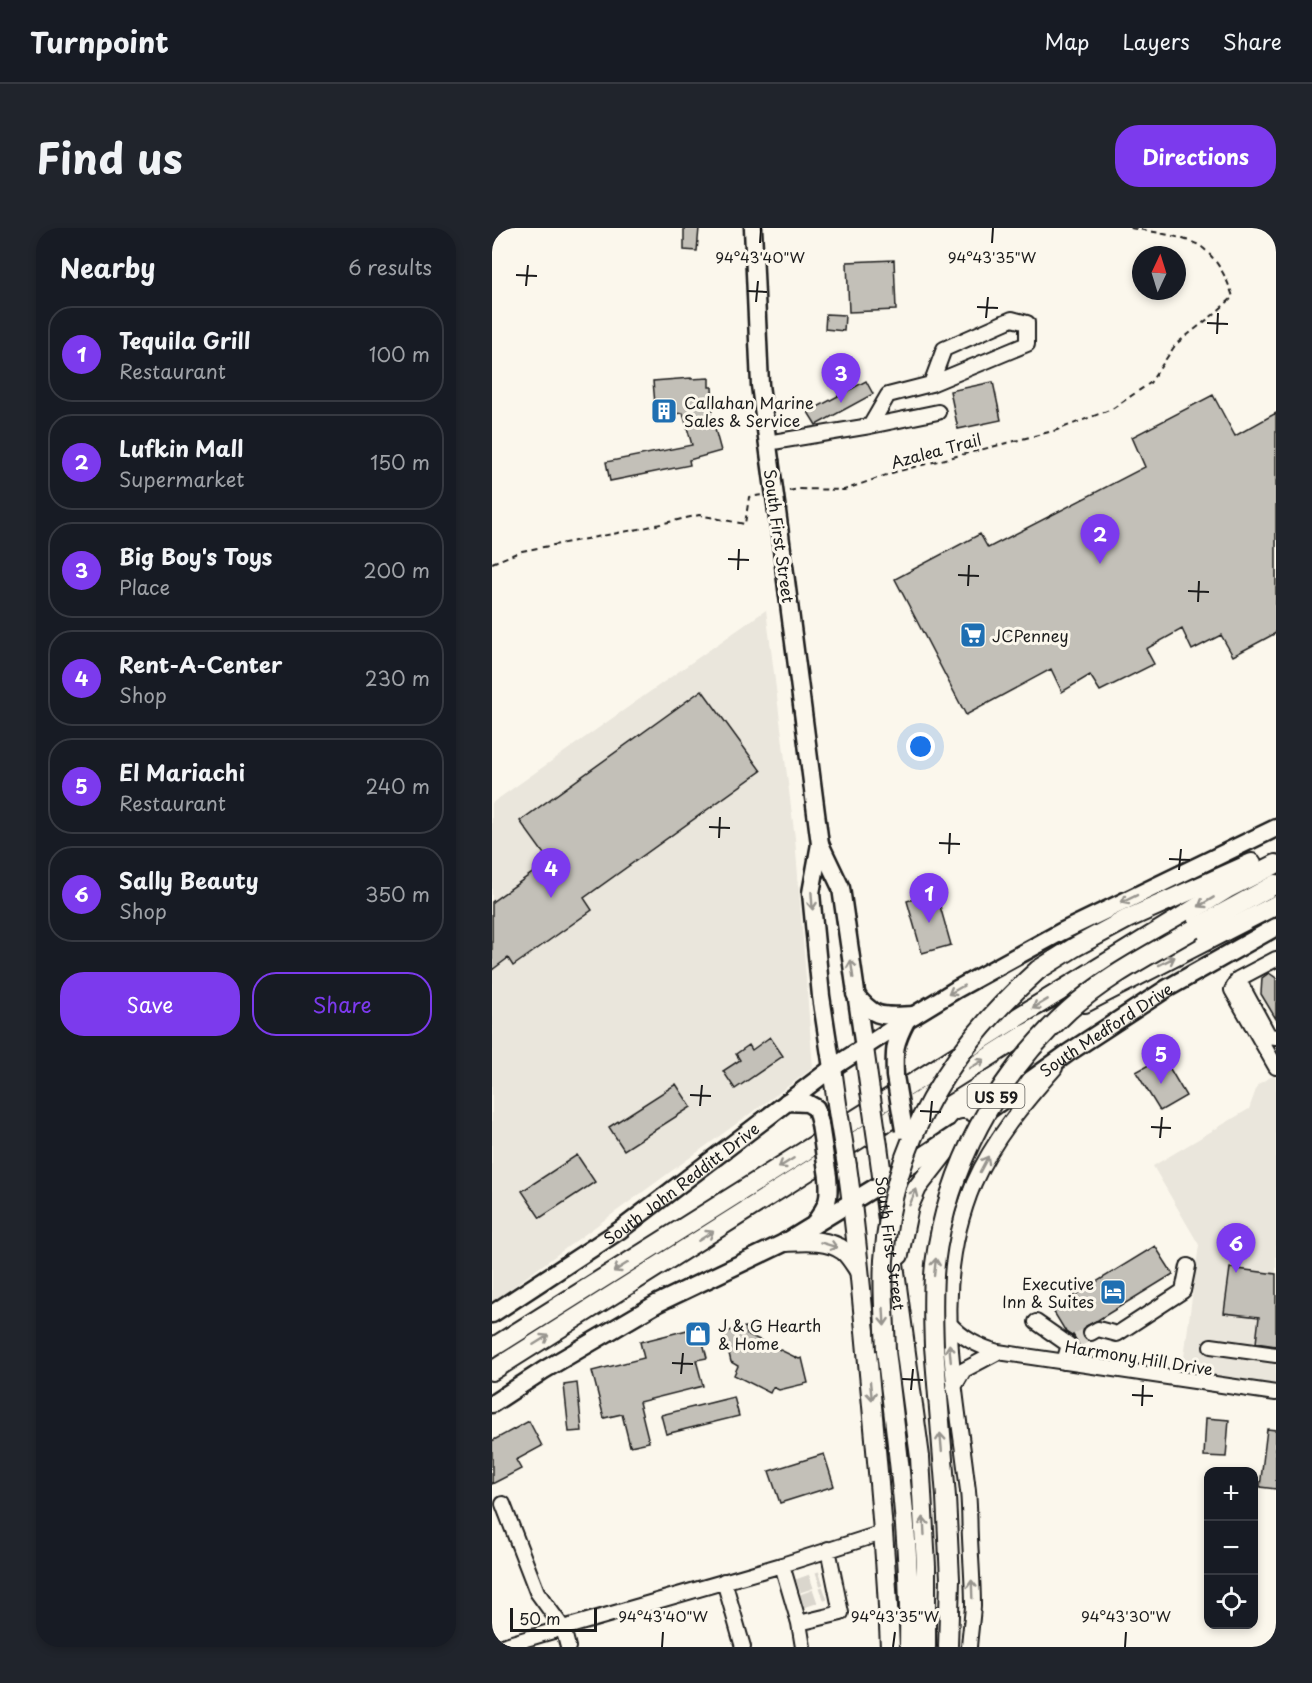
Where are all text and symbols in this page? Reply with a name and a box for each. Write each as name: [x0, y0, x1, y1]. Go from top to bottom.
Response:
text: Turnpoint: [30, 20, 169, 63]
text: Map: [1045, 25, 1089, 57]
text: Layers: [1122, 25, 1190, 57]
text: Share: [1223, 25, 1282, 57]
text: Find us: [36, 125, 183, 188]
button: Directions: [1115, 125, 1276, 187]
text: 94°43'40"W: [715, 245, 805, 268]
text: 94°43'35"W: [948, 245, 1037, 268]
north arrow: [1132, 246, 1186, 300]
text: Nearby: [60, 248, 155, 287]
text: 6 results: [348, 252, 432, 282]
text: Tequila Grill: [119, 323, 251, 356]
text: 1: [77, 339, 86, 369]
text: 100 m: [369, 339, 430, 369]
pin: 3: [822, 354, 860, 403]
text: Restaurant: [119, 356, 226, 386]
place label: Callahan Marine Sales & Service: [684, 390, 814, 432]
building icon: Callahan Marine Sales & Service: [649, 396, 679, 426]
street label: Azalea Trail: [888, 426, 984, 474]
text: Lufkin Mall: [119, 431, 243, 464]
text: 2: [74, 447, 89, 477]
text: 150 m: [370, 447, 430, 477]
text: Supermarket: [119, 464, 245, 494]
street label: South First Street: [759, 468, 801, 605]
pin: 2: [1080, 514, 1120, 564]
text: Big Boy's Toys: [119, 539, 272, 572]
text: 3: [75, 555, 88, 585]
text: 200 m: [363, 555, 430, 585]
text: Place: [119, 572, 170, 602]
supermarket icon: JCPenney: [958, 620, 988, 650]
place label: JCPenney: [992, 623, 1069, 647]
text: Rent-A-Center: [119, 647, 282, 680]
text: 4: [75, 663, 88, 693]
text: 230 m: [365, 663, 430, 693]
text: Shop: [119, 680, 167, 710]
your location: [906, 732, 935, 761]
text: El Mariachi: [119, 755, 245, 788]
text: 5: [75, 771, 88, 801]
text: 240 m: [365, 771, 430, 801]
text: Restaurant: [119, 788, 226, 818]
pin: 4: [532, 848, 570, 898]
text: Sally Beauty: [119, 863, 258, 896]
pin: 1: [910, 874, 948, 923]
text: 6: [74, 879, 89, 909]
text: 350 m: [365, 879, 430, 909]
one-way arrow: [807, 891, 818, 911]
one-way arrow: [1121, 894, 1139, 906]
text: Shop: [119, 896, 167, 926]
one-way arrow: [1198, 896, 1215, 908]
one-way arrow: [1158, 955, 1175, 967]
one-way arrow: [846, 960, 857, 980]
button: Save: [60, 972, 240, 1036]
button: Share: [252, 972, 432, 1036]
street label: South Medford Drive: [1034, 976, 1176, 1082]
one-way arrow: [948, 984, 965, 996]
one-way arrow: [1032, 998, 1049, 1010]
pin: 5: [1142, 1034, 1180, 1084]
one-way arrow: [969, 1058, 986, 1071]
road number: US 59: [968, 1084, 1024, 1108]
street label: South John Redditt Drive: [598, 1116, 764, 1250]
one-way arrow: [978, 1156, 990, 1173]
one-way arrow: [778, 1157, 795, 1169]
street label: South First Street: [870, 1175, 912, 1312]
one-way arrow: [908, 1189, 919, 1207]
pin: 6: [1216, 1224, 1256, 1273]
one-way arrow: [697, 1230, 714, 1242]
one-way arrow: [819, 1240, 838, 1251]
one-way arrow: [930, 1257, 941, 1277]
one-way arrow: [613, 1261, 630, 1273]
place label: Executive Inn & Suites: [1002, 1271, 1094, 1313]
hotel icon: Executive Inn & Suites: [1098, 1277, 1128, 1307]
one-way arrow: [879, 1306, 890, 1326]
place label: J & G Hearth & Home: [718, 1313, 821, 1355]
shop icon: J & G Hearth & Home: [683, 1319, 713, 1349]
street label: Harmony Hill Drive: [1063, 1333, 1215, 1381]
one-way arrow: [533, 1334, 550, 1347]
one-way arrow: [945, 1344, 956, 1363]
one-way arrow: [866, 1380, 877, 1400]
one-way arrow: [935, 1432, 946, 1452]
map controls: [1204, 1467, 1258, 1629]
button: +: [1204, 1467, 1258, 1521]
one-way arrow: [918, 1516, 929, 1536]
button: −: [1204, 1521, 1258, 1575]
button: locate: [1204, 1575, 1258, 1629]
one-way arrow: [966, 1579, 978, 1599]
text: 94°43'40"W: [618, 1604, 708, 1627]
text: 94°43'35"W: [851, 1604, 940, 1627]
text: 94°43'30"W: [1081, 1604, 1172, 1627]
scale bar: [510, 1605, 597, 1632]
text: 50 m: [519, 1606, 560, 1630]

